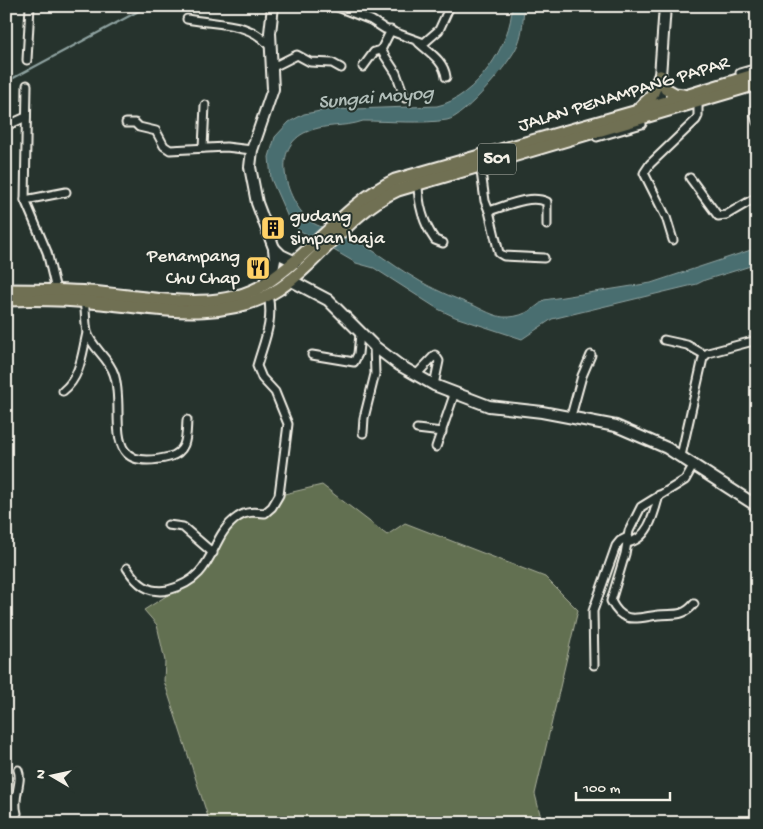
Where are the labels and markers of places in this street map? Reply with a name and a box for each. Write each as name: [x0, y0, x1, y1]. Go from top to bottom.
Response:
place label: gudang simpan baja: [290, 206, 386, 251]
building icon: gudang simpan baja: [260, 215, 286, 241]
place label: Penampang Chu Chap: [146, 246, 241, 291]
restaurant icon: Penampang Chu Chap: [245, 255, 271, 281]

